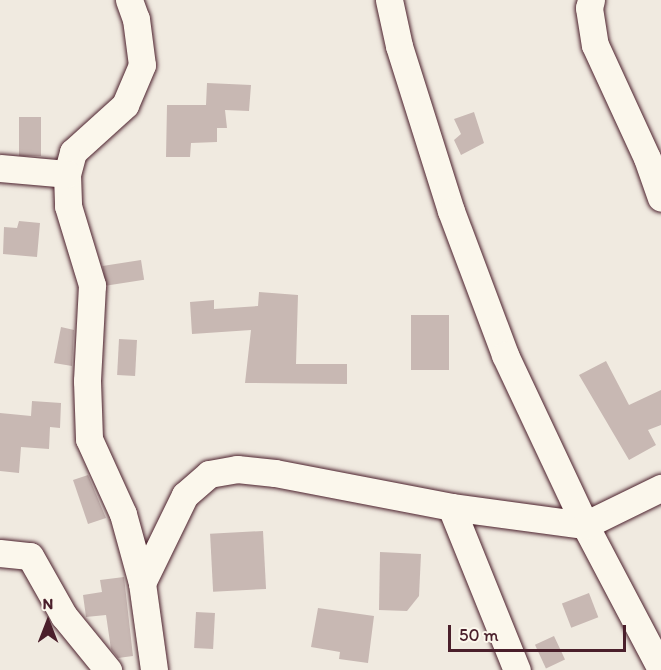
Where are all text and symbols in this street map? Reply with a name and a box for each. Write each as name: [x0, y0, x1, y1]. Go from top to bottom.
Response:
north arrow: [18, 592, 78, 652]
text: N: [43, 594, 53, 613]
scale bar: [451, 613, 630, 651]
text: 50 m: [459, 624, 499, 646]

